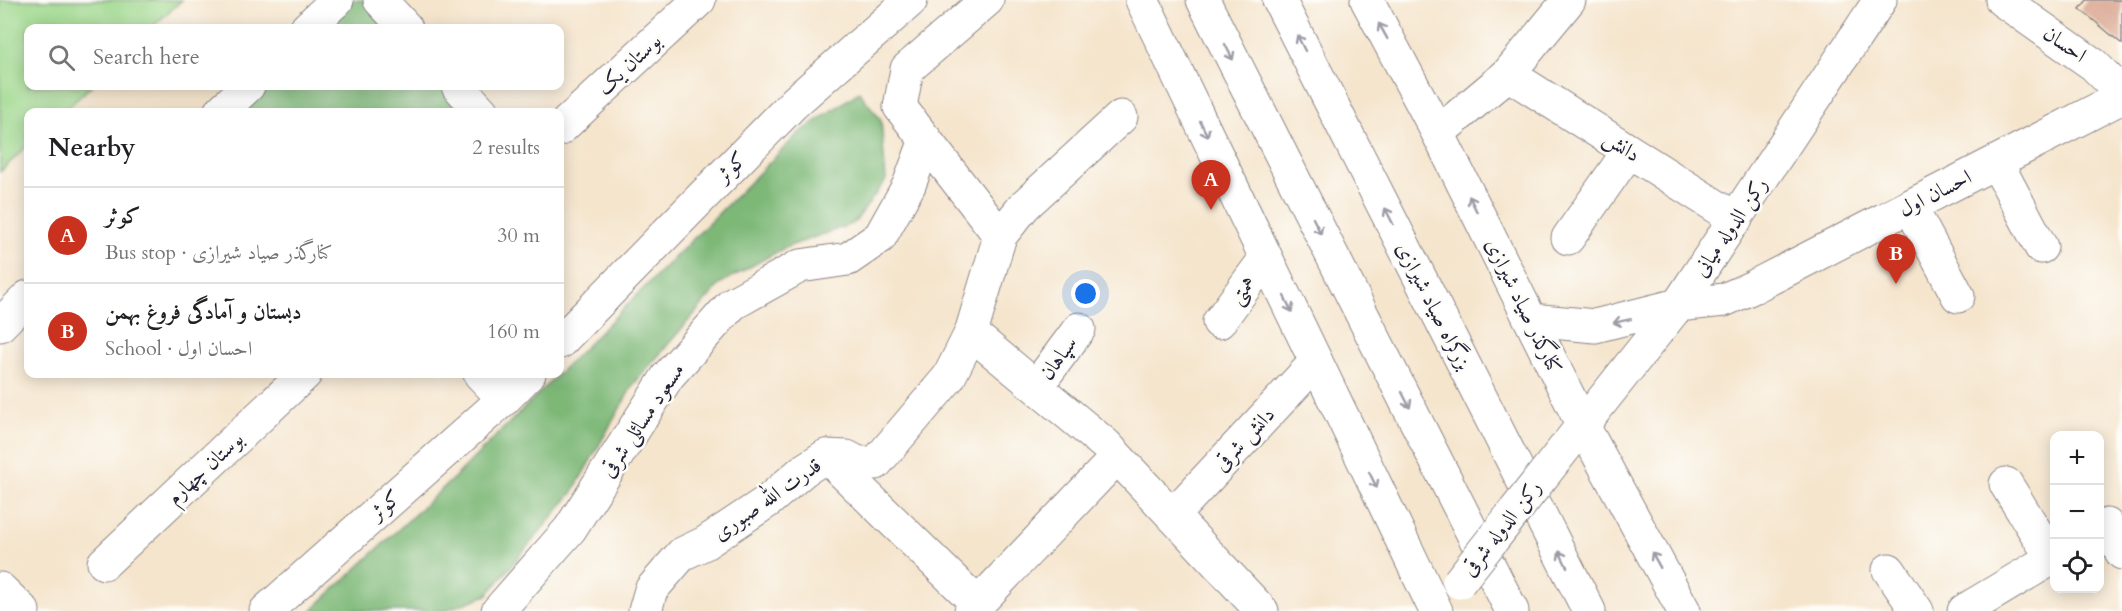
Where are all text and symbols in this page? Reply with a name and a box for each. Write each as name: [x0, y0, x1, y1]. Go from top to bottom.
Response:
street label: احسان: [2037, 19, 2092, 70]
one-way arrow: [1377, 22, 1388, 40]
search box: [24, 24, 564, 90]
street label: بوستان یک: [591, 27, 668, 102]
one-way arrow: [1295, 34, 1306, 52]
icon: search: [45, 41, 78, 74]
text: Search here: [93, 42, 200, 72]
one-way arrow: [1224, 43, 1236, 61]
one-way arrow: [1199, 119, 1211, 137]
street label: دانش: [1598, 124, 1646, 169]
text: Nearby: [48, 130, 136, 165]
text: 2 results: [472, 134, 540, 161]
street label: کوثر: [708, 145, 754, 191]
pin: A: [1192, 160, 1230, 210]
street label: احسان اول: [1894, 163, 1977, 224]
street label: رکن الدوله میانی: [1686, 172, 1774, 283]
one-way arrow: [1467, 195, 1478, 213]
text: کوثر: [105, 201, 141, 231]
one-way arrow: [1383, 208, 1394, 226]
one-way arrow: [1312, 217, 1324, 235]
text: A: [60, 222, 75, 249]
text: 30 m: [497, 222, 540, 249]
street label: کنارگذر صیاد شیرازی: [1478, 233, 1570, 379]
pin: B: [1876, 234, 1916, 284]
street label: بزرگراه صیاد شیرازی: [1389, 237, 1478, 375]
text: Bus stop · کنارگذر صیاد شیرازی: [105, 239, 333, 266]
street label: همتی: [1222, 270, 1263, 311]
your location: [1071, 279, 1100, 308]
one-way arrow: [1283, 295, 1295, 313]
text: دبستان و آمادگی فروغ بهمن: [105, 297, 302, 327]
one-way arrow: [1613, 316, 1632, 327]
text: B: [60, 318, 75, 345]
text: 160 m: [487, 318, 540, 345]
street label: سپاهان: [1033, 330, 1084, 386]
text: School · احسان اول: [105, 335, 252, 362]
street label: مسعود مسائلی شرقی: [593, 357, 692, 484]
one-way arrow: [1400, 391, 1412, 409]
street label: دانش شرقی: [1207, 401, 1282, 478]
street label: بوستان چهارم: [161, 425, 252, 514]
map controls: [2050, 431, 2104, 593]
button: +: [2050, 431, 2104, 485]
street label: قدرت الله صبوری: [705, 449, 827, 548]
one-way arrow: [1367, 471, 1379, 489]
street label: رکن الدوله شرقی: [1455, 474, 1548, 582]
street label: کوثر: [362, 483, 408, 529]
button: −: [2050, 485, 2104, 539]
button: locate: [2050, 539, 2104, 593]
one-way arrow: [1557, 550, 1568, 568]
one-way arrow: [1650, 552, 1662, 569]

